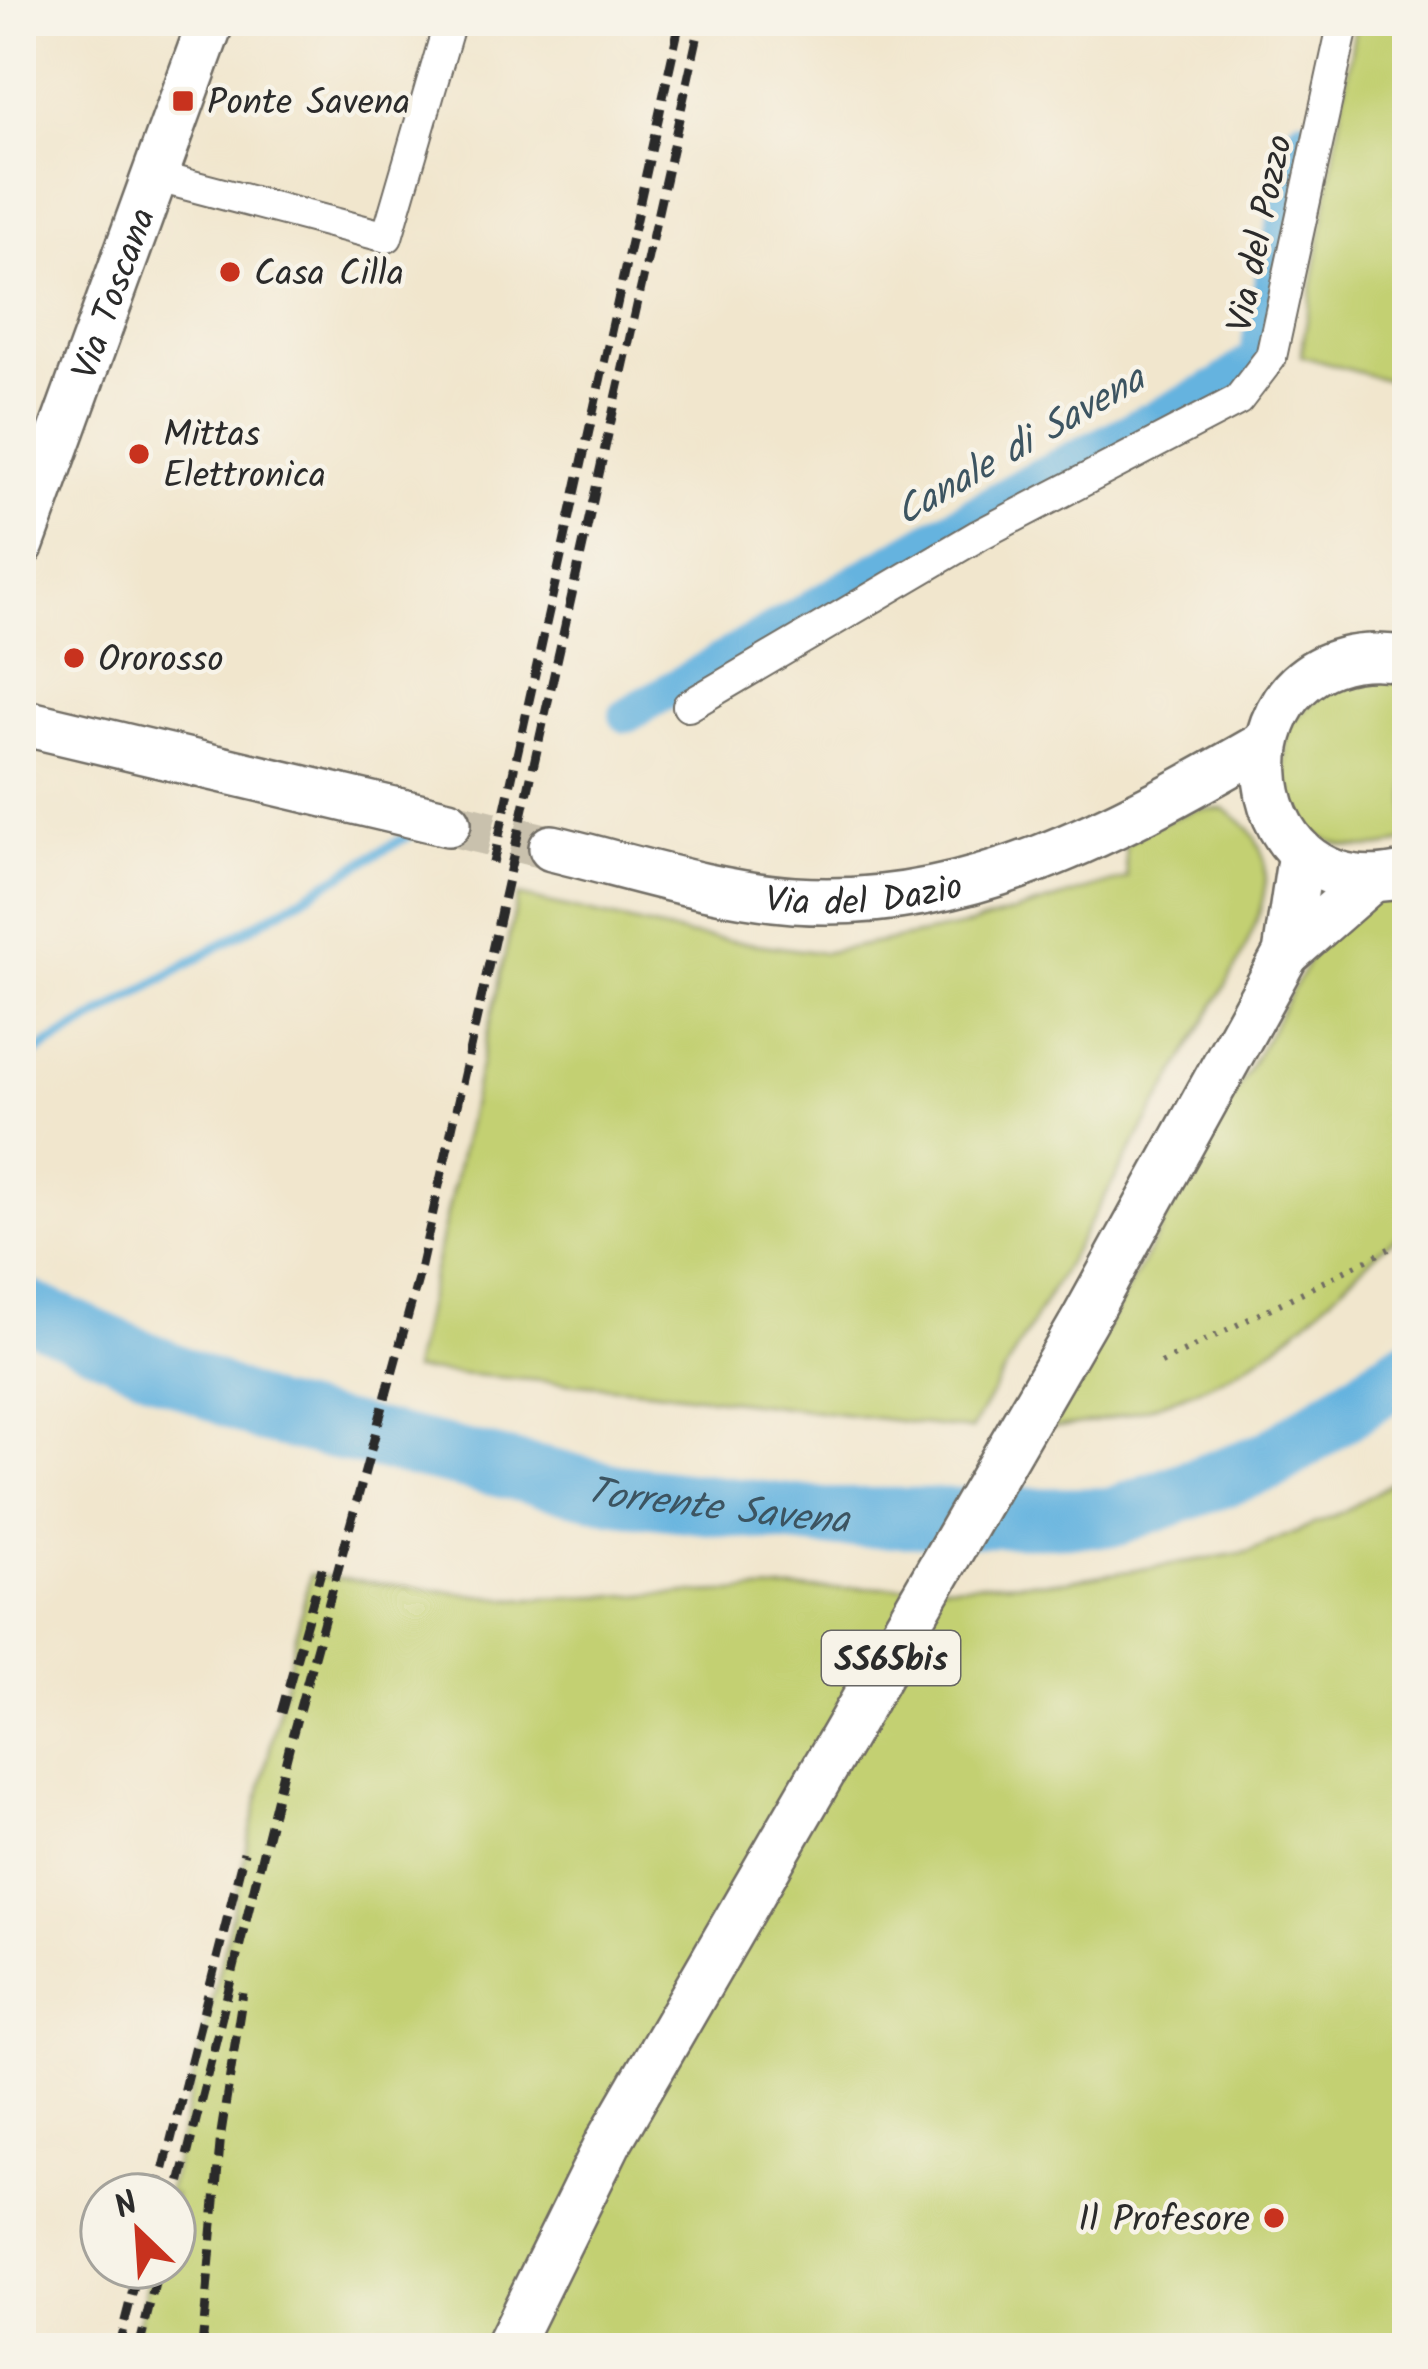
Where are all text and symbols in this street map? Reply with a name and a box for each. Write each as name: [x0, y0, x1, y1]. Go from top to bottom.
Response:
place label: Ponte Savena: [207, 76, 410, 133]
marker: Ponte Savena: [170, 88, 196, 114]
street label: Via del Pozzo: [1213, 130, 1310, 338]
street label: Via Toscana: [58, 200, 173, 388]
place label: Casa Cilla: [254, 247, 404, 304]
marker: Casa Cilla: [217, 259, 243, 285]
water label: Canale di Savena: [884, 349, 1160, 544]
place label: Mittas Elettronica: [163, 408, 326, 506]
marker: Mittas Elettronica: [126, 441, 152, 467]
place label: Ororosso: [98, 633, 224, 690]
marker: Ororosso: [61, 645, 87, 671]
street label: Via del Dazio: [762, 859, 969, 933]
water label: Torrente Savena: [580, 1461, 852, 1554]
road number: SS65bis: [822, 1631, 960, 1685]
north arrow: [78, 2171, 198, 2291]
text: N: [106, 2178, 148, 2235]
place label: Il Profesore: [1078, 2193, 1250, 2250]
marker: Il Profesore: [1261, 2205, 1287, 2231]

